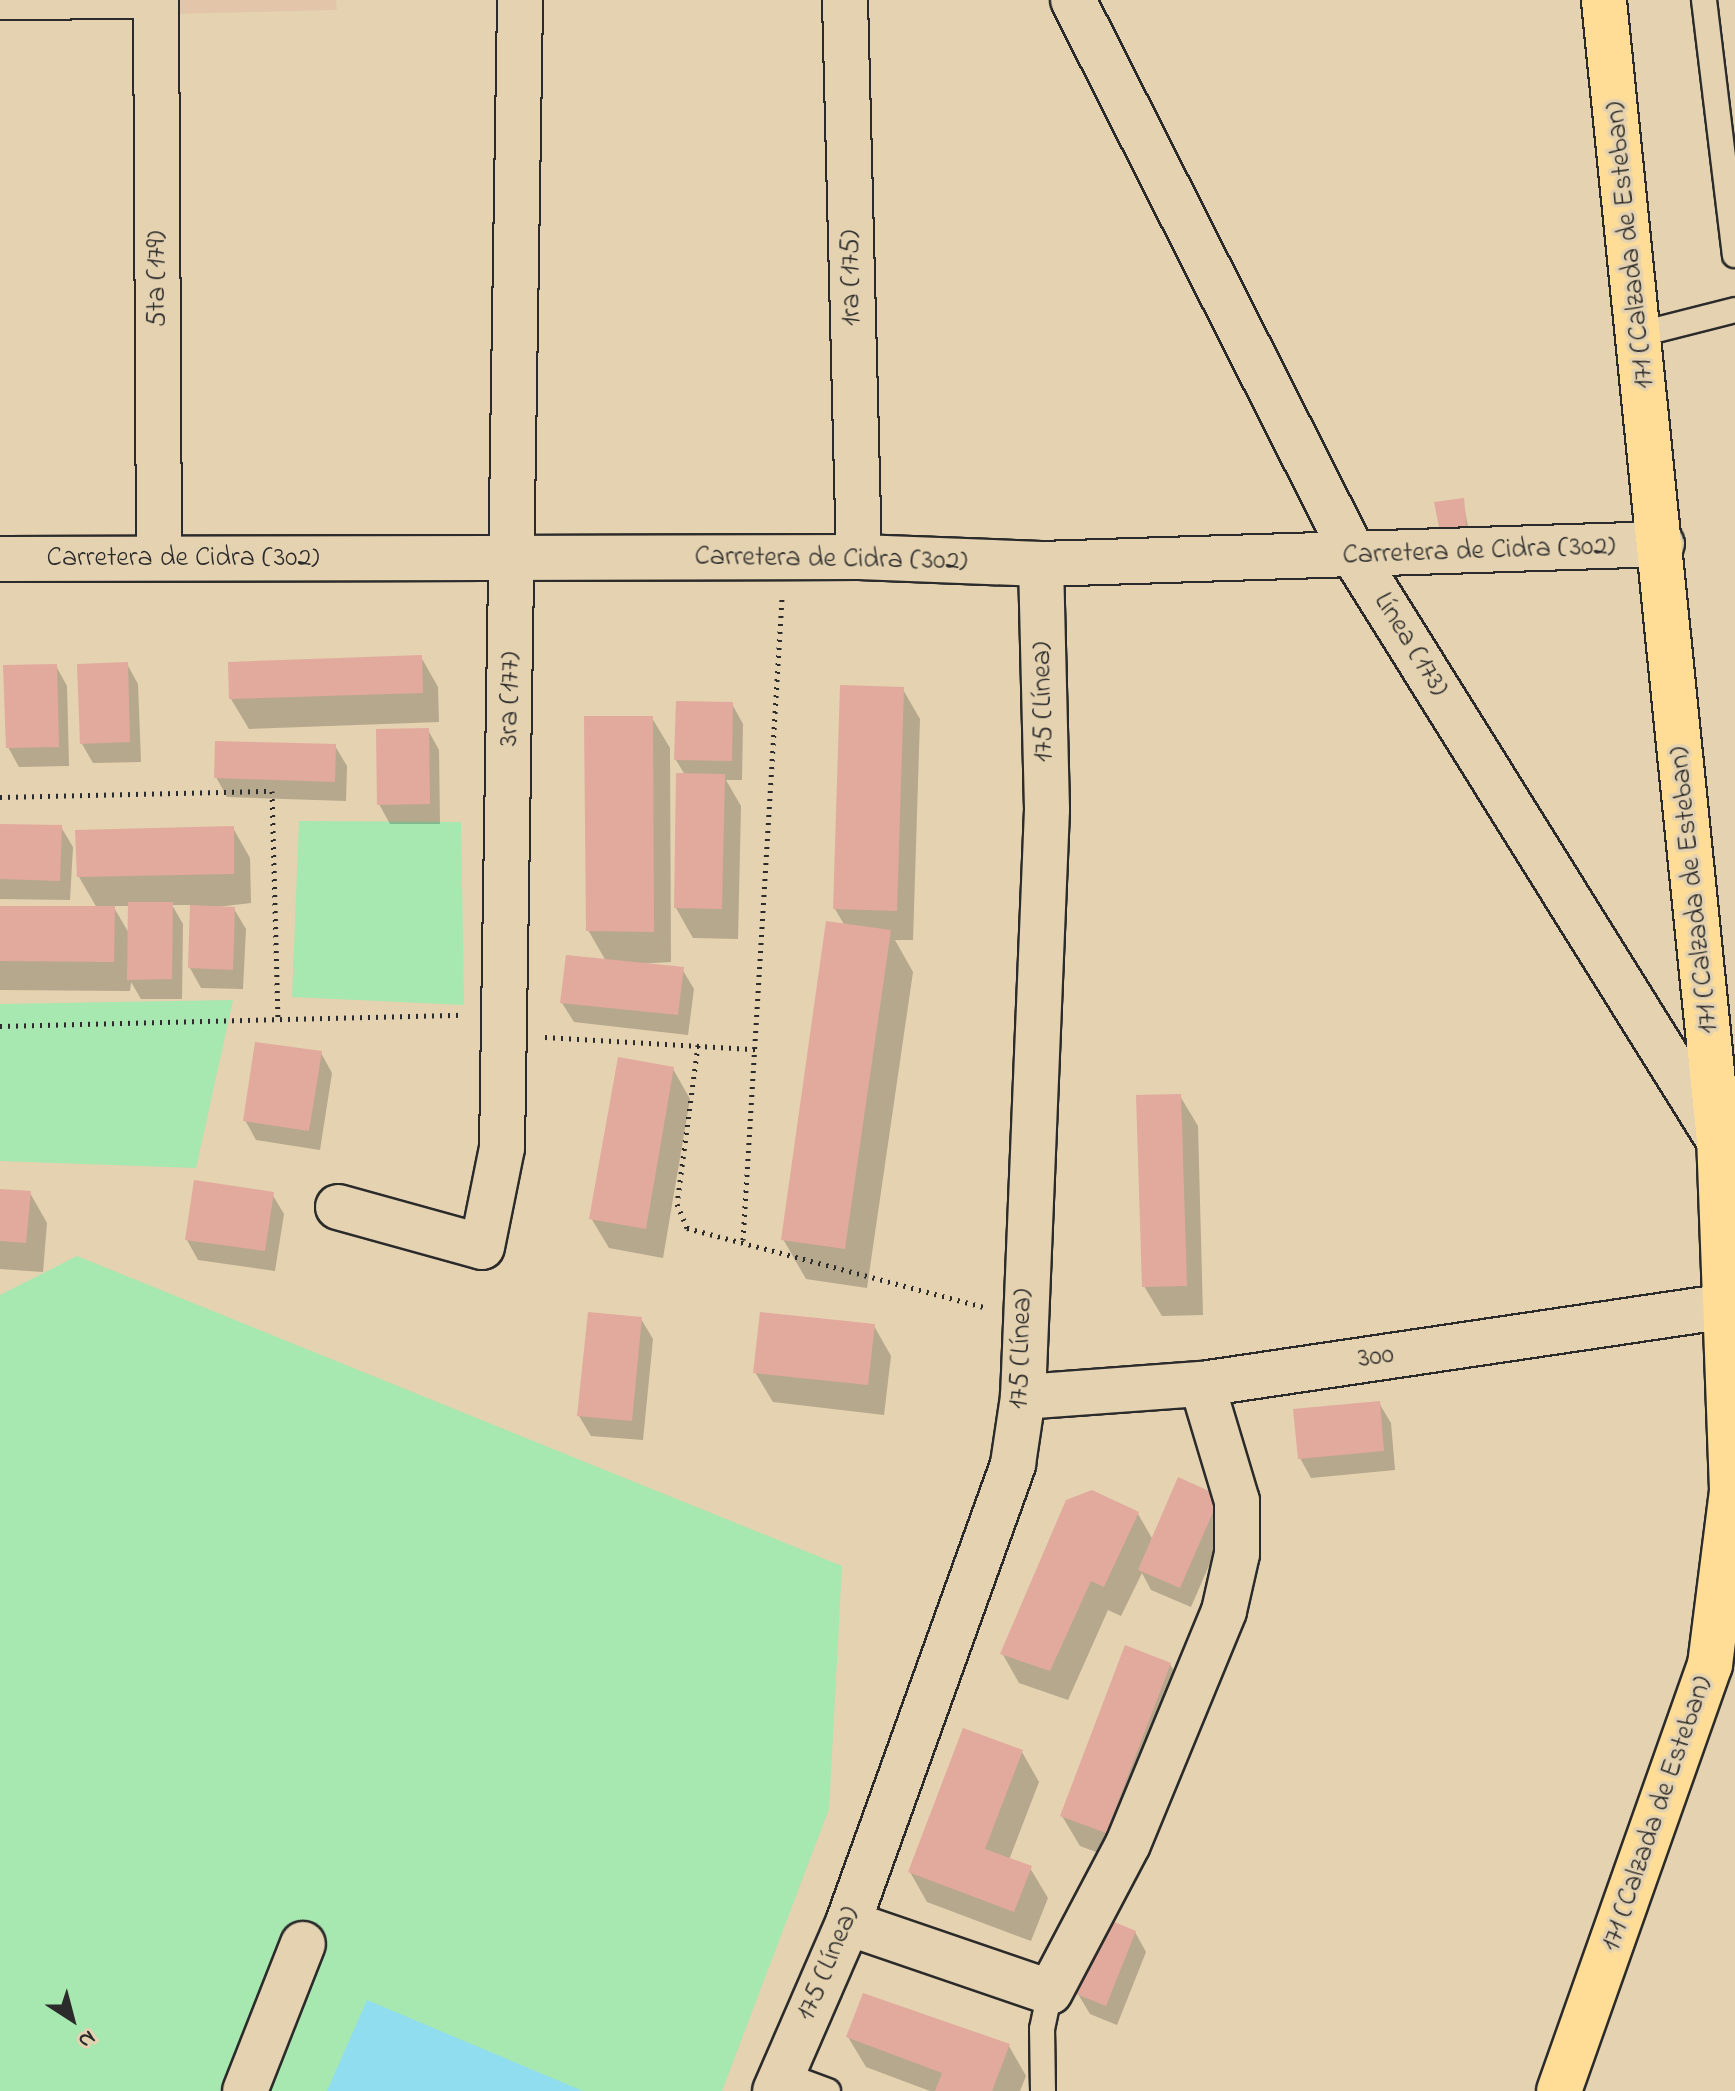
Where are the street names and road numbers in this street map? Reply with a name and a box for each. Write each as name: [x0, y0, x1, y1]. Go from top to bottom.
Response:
street label: 171 (Calzada de Esteban): [1599, 100, 1663, 390]
street label: 1ra (175): [834, 230, 870, 326]
street label: 5ta (179): [141, 231, 175, 327]
street label: Carretera de Cidra (302): [1342, 530, 1616, 574]
street label: Carretera de Cidra (302): [694, 541, 968, 579]
street label: Carretera de Cidra (302): [47, 542, 319, 576]
street label: Línea (173): [1365, 587, 1455, 703]
street label: 175 (Línea): [1026, 642, 1062, 762]
street label: 3ra (177): [493, 652, 529, 746]
street label: 171 (Calzada de Esteban): [1663, 745, 1727, 1035]
street label: 175 (Línea): [1003, 1288, 1041, 1410]
street label: 300: [1356, 1339, 1396, 1377]
street label: 171 (Calzada de Esteban): [1595, 1672, 1721, 1956]
street label: 175 (Línea): [790, 1902, 868, 2026]

